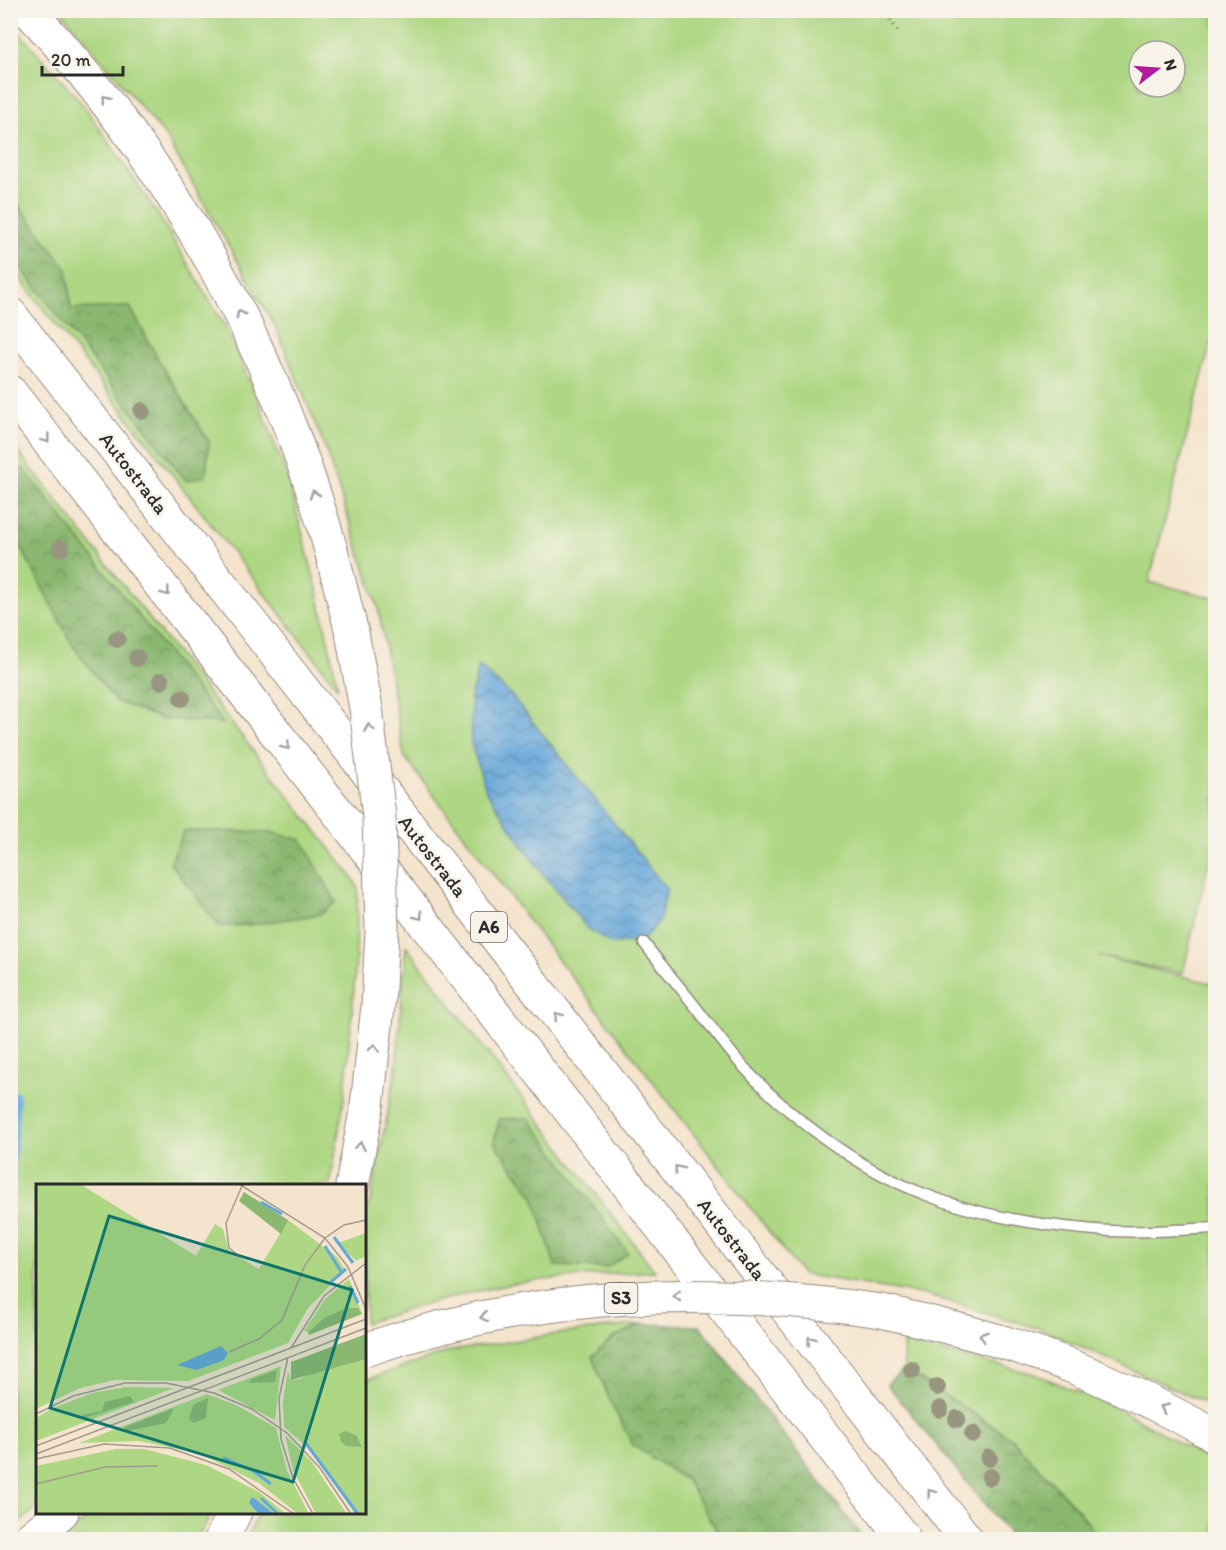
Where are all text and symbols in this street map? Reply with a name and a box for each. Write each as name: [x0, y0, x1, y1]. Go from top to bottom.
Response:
scale bar: [42, 39, 123, 77]
north arrow: [1127, 39, 1187, 99]
text: 20 m: [51, 49, 91, 71]
text: N: [1160, 57, 1182, 73]
one-way arrow: [101, 95, 112, 106]
one-way arrow: [235, 309, 247, 320]
street label: Autostrada: [95, 427, 174, 519]
one-way arrow: [39, 432, 50, 443]
one-way arrow: [309, 489, 322, 500]
one-way arrow: [159, 586, 170, 597]
one-way arrow: [364, 724, 376, 733]
one-way arrow: [279, 739, 290, 750]
street label: Autostrada: [394, 810, 473, 902]
one-way arrow: [412, 910, 423, 921]
road number: A6: [471, 912, 507, 942]
one-way arrow: [554, 1011, 565, 1022]
one-way arrow: [367, 1044, 380, 1053]
one-way arrow: [353, 1141, 366, 1151]
one-way arrow: [674, 1165, 685, 1176]
inset map: [36, 1184, 366, 1514]
street label: Autostrada: [693, 1193, 772, 1285]
road number: S3: [604, 1283, 638, 1313]
one-way arrow: [673, 1289, 682, 1302]
one-way arrow: [479, 1310, 489, 1323]
one-way arrow: [978, 1331, 989, 1343]
one-way arrow: [807, 1335, 818, 1346]
one-way arrow: [1160, 1404, 1170, 1415]
one-way arrow: [927, 1489, 938, 1500]

